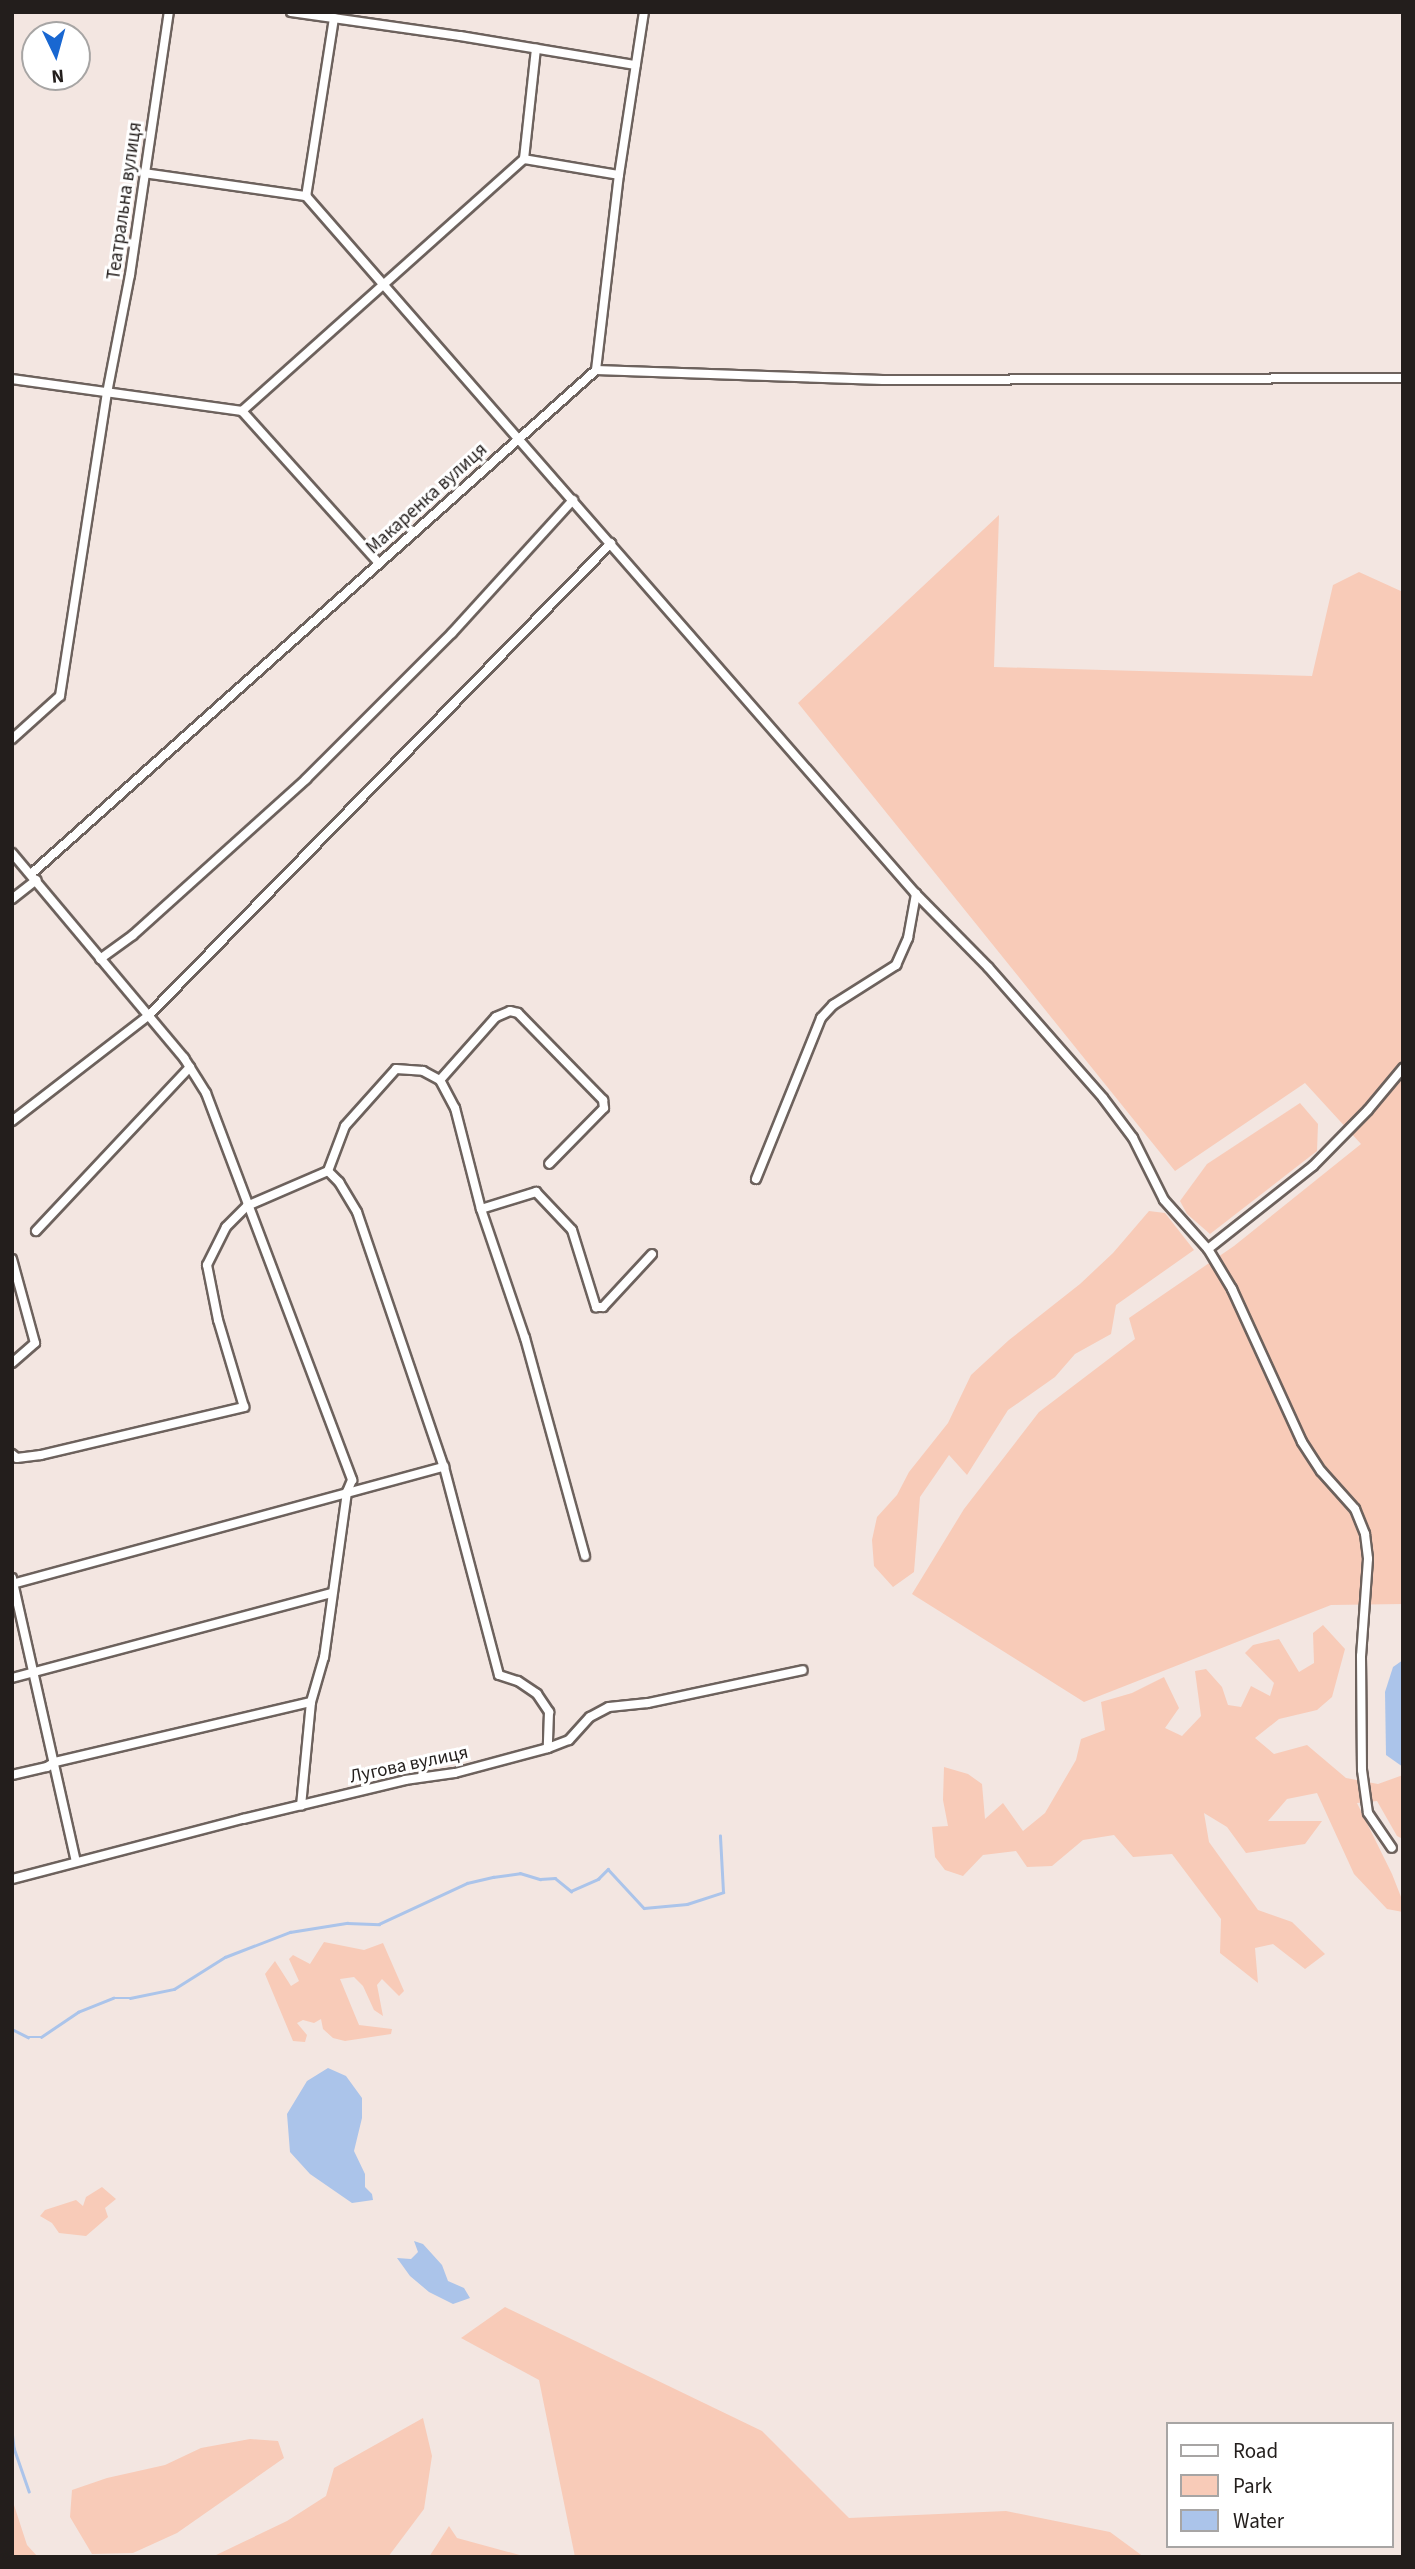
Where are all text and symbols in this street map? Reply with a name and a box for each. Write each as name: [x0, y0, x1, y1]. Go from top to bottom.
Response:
north arrow: [21, 21, 91, 91]
text: N: [50, 61, 65, 89]
street label: Театральна вулиця: [103, 121, 147, 281]
street label: Макаренка вулиця: [362, 439, 492, 559]
street label: Лугова вулиця: [348, 1741, 470, 1789]
legend: [1166, 2422, 1394, 2548]
text: Road: [1233, 2436, 1278, 2466]
text: Park: [1233, 2471, 1272, 2501]
text: Water: [1233, 2506, 1284, 2536]

